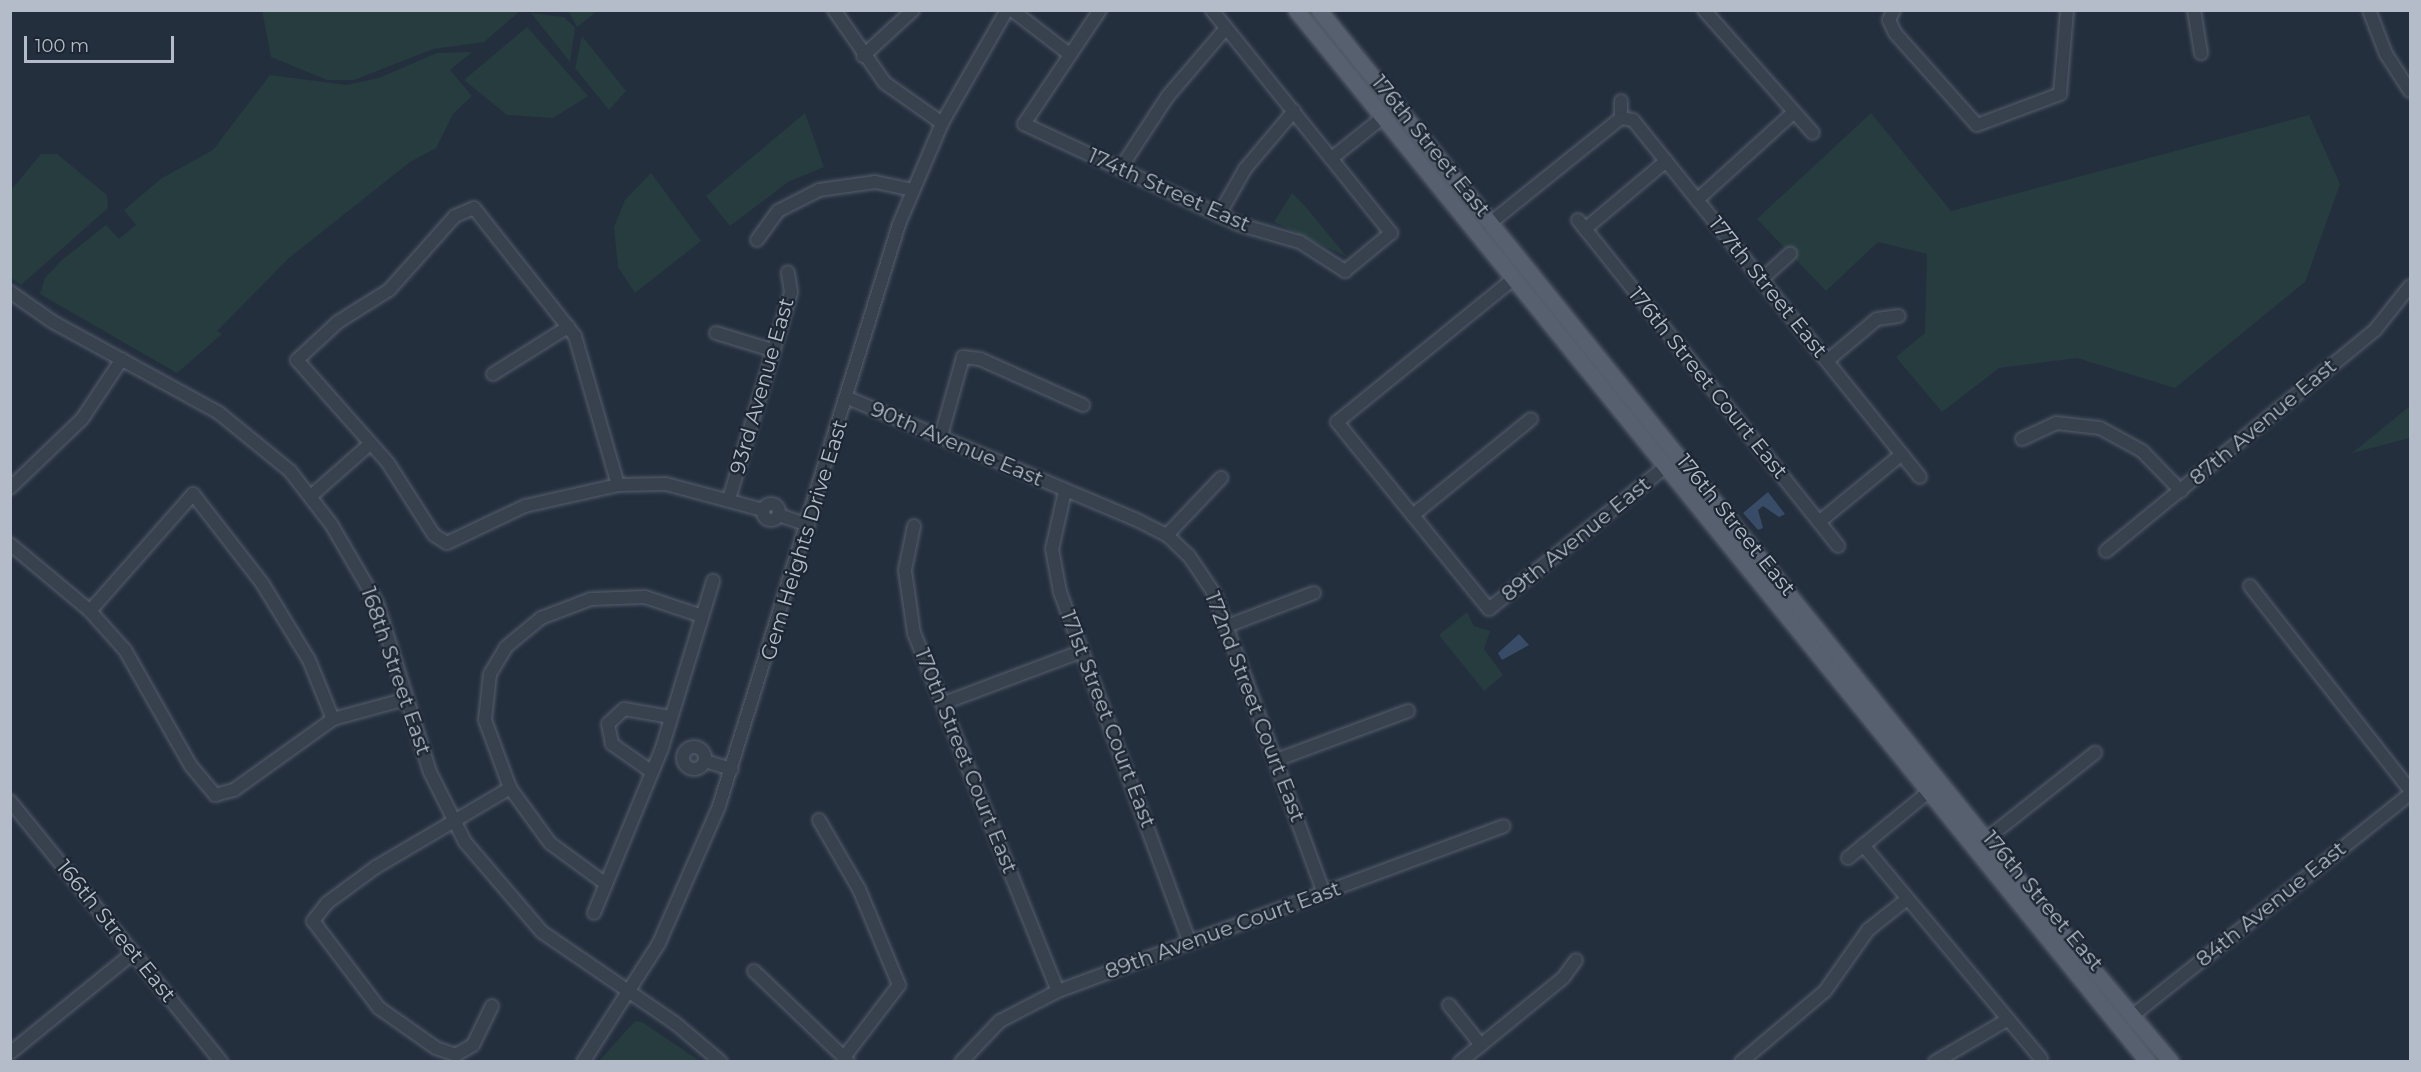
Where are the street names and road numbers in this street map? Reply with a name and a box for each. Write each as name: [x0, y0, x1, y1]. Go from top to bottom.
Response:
street label: 176th Street East: [1366, 70, 1496, 222]
street label: 174th Street East: [1084, 143, 1254, 237]
street label: 177th Street East: [1703, 211, 1833, 363]
street label: 176th Street Court East: [1623, 282, 1793, 484]
street label: 93rd Avenue East: [725, 295, 799, 477]
street label: 87th Avenue East: [2185, 353, 2341, 491]
street label: 90th Avenue East: [867, 396, 1047, 492]
street label: Gem Heights Drive East: [755, 417, 853, 663]
street label: 176th Street East: [1671, 449, 1801, 601]
street label: 89th Avenue East: [1496, 471, 1656, 607]
street label: 168th Street East: [355, 584, 437, 758]
street label: 172nd Street Court East: [1199, 588, 1311, 826]
street label: 171st Street Court East: [1055, 607, 1161, 831]
street label: 170th Street Court East: [909, 645, 1023, 877]
street label: 176th Street East: [1977, 826, 2109, 976]
street label: 84th Avenue East: [2191, 836, 2351, 972]
street label: 166th Street East: [51, 855, 181, 1007]
street label: 89th Avenue Court East: [1102, 876, 1344, 984]

